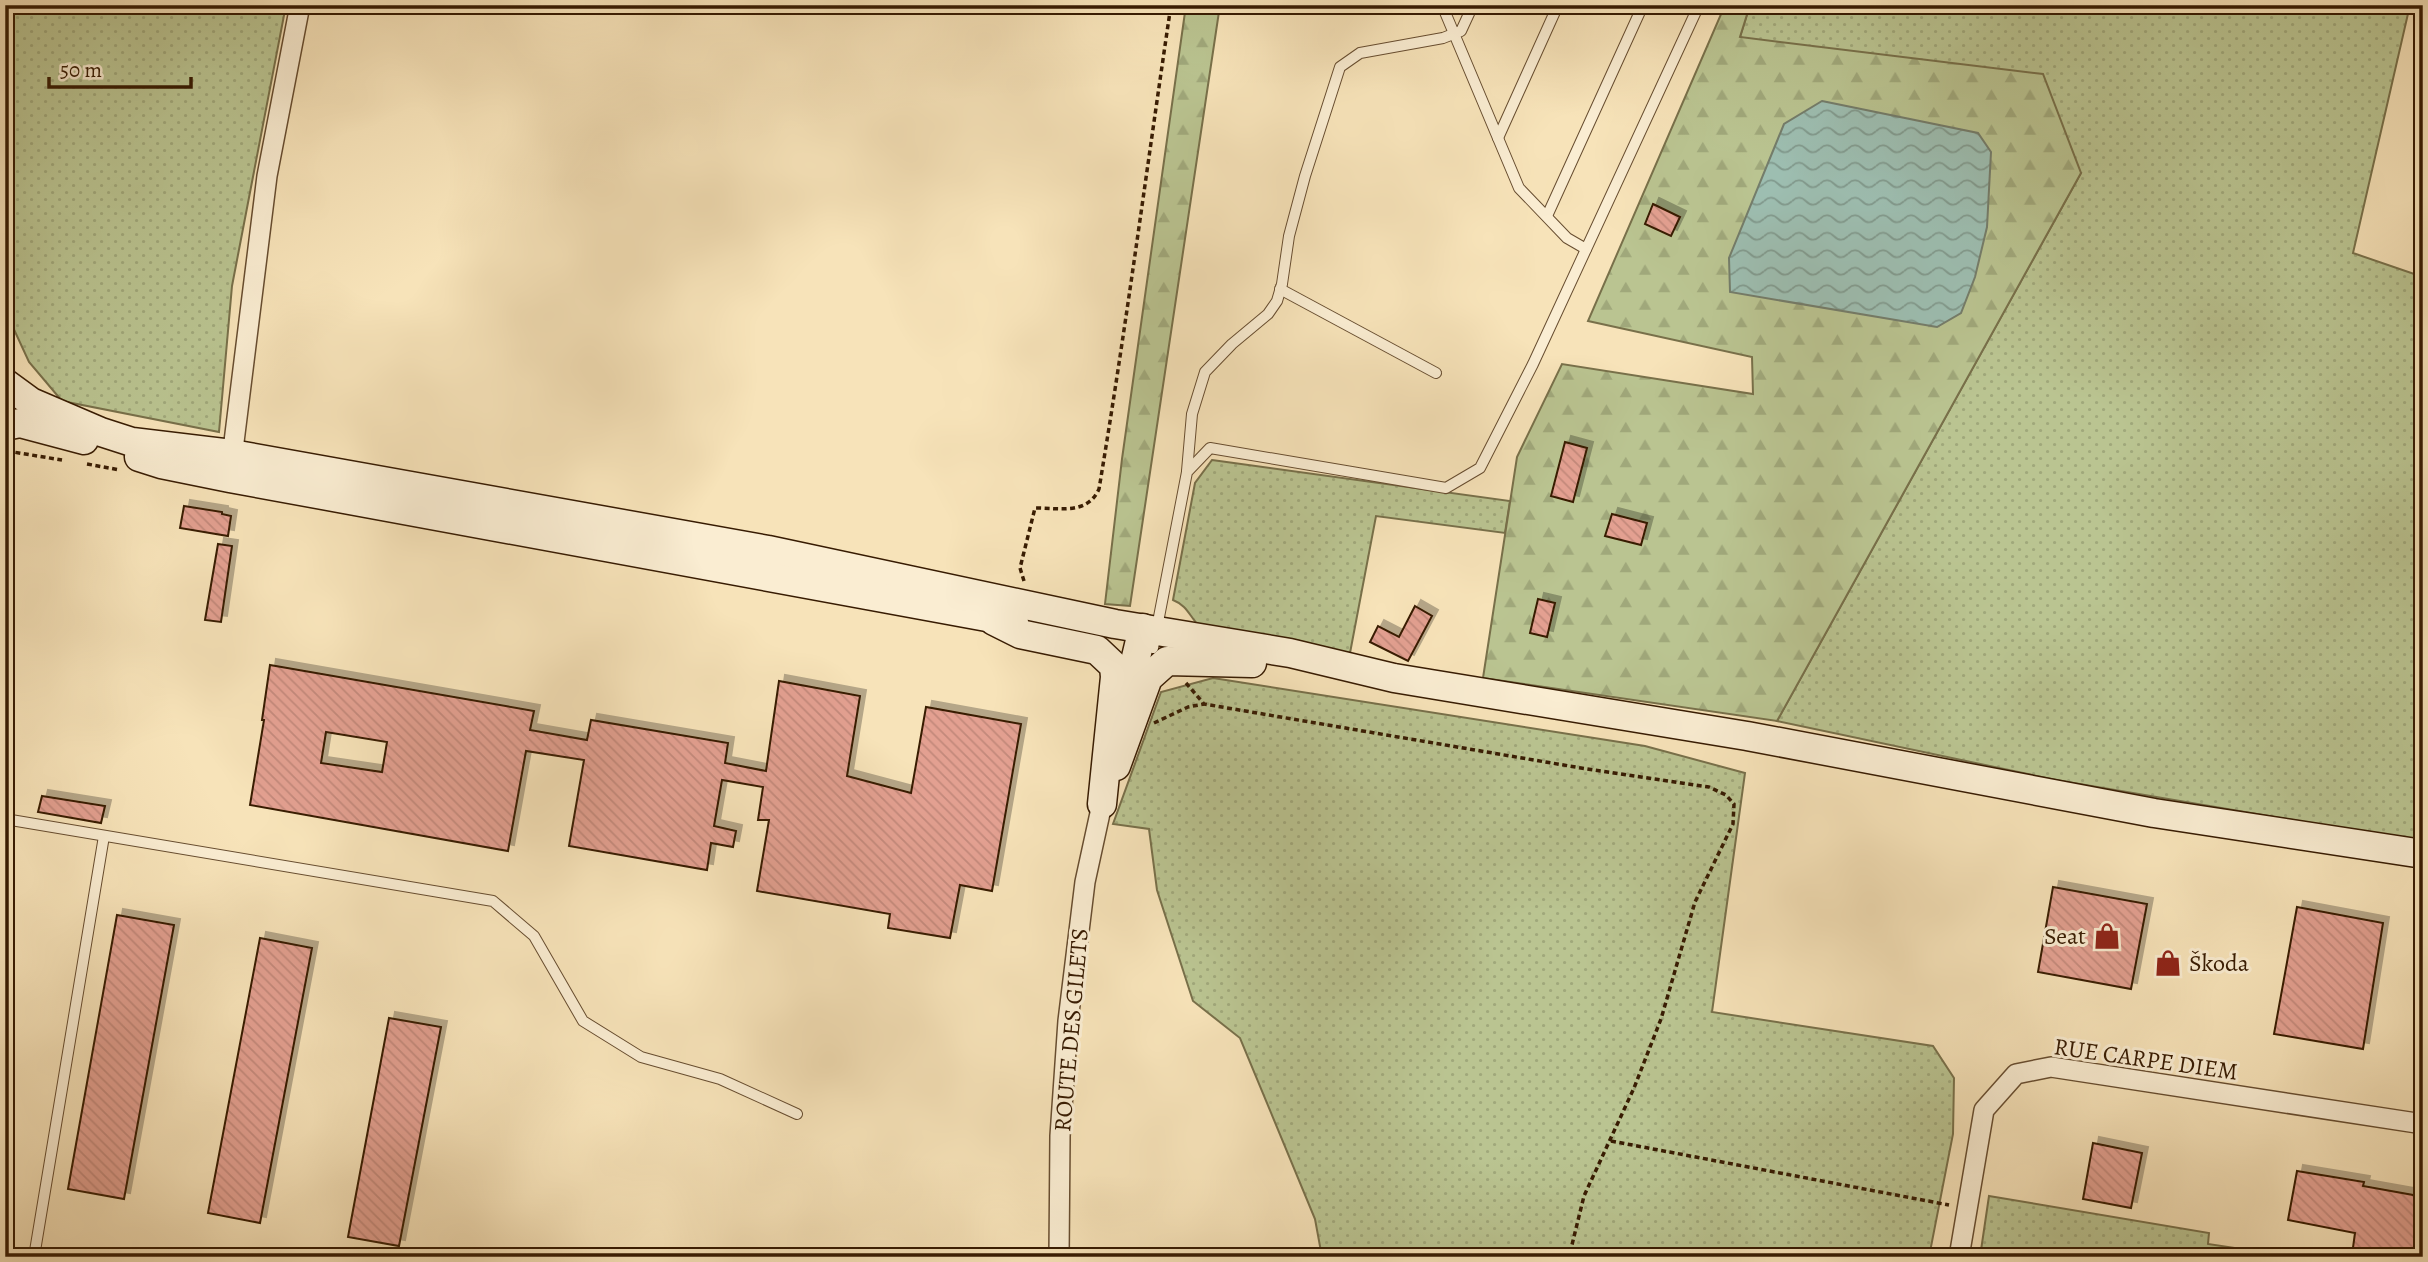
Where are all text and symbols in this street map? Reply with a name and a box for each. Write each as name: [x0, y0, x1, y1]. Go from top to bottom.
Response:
scale bar: [49, 46, 191, 90]
text: 50 m: [60, 56, 102, 84]
place label: Seat: [2044, 920, 2086, 952]
shop icon: Seat: [2092, 921, 2122, 951]
street label: ROUTE DES GILETS: [1046, 927, 1096, 1133]
place label: Škoda: [2189, 947, 2250, 979]
shop icon: Škoda: [2153, 948, 2183, 978]
street label: RUE CARPE DIEM: [2052, 1030, 2240, 1088]

